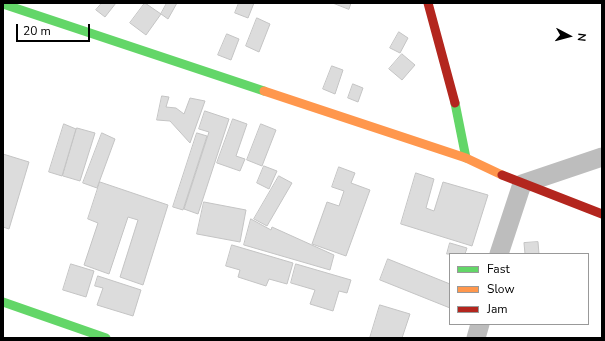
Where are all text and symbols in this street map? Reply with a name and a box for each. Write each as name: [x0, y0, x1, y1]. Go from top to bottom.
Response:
scale bar: [18, 16, 92, 42]
north arrow: [549, 16, 589, 56]
text: 20 m: [23, 23, 51, 39]
text: N: [574, 32, 589, 42]
legend: [449, 253, 589, 325]
text: Fast: [487, 261, 510, 277]
text: Slow: [487, 281, 515, 297]
text: Jam: [487, 301, 508, 317]

